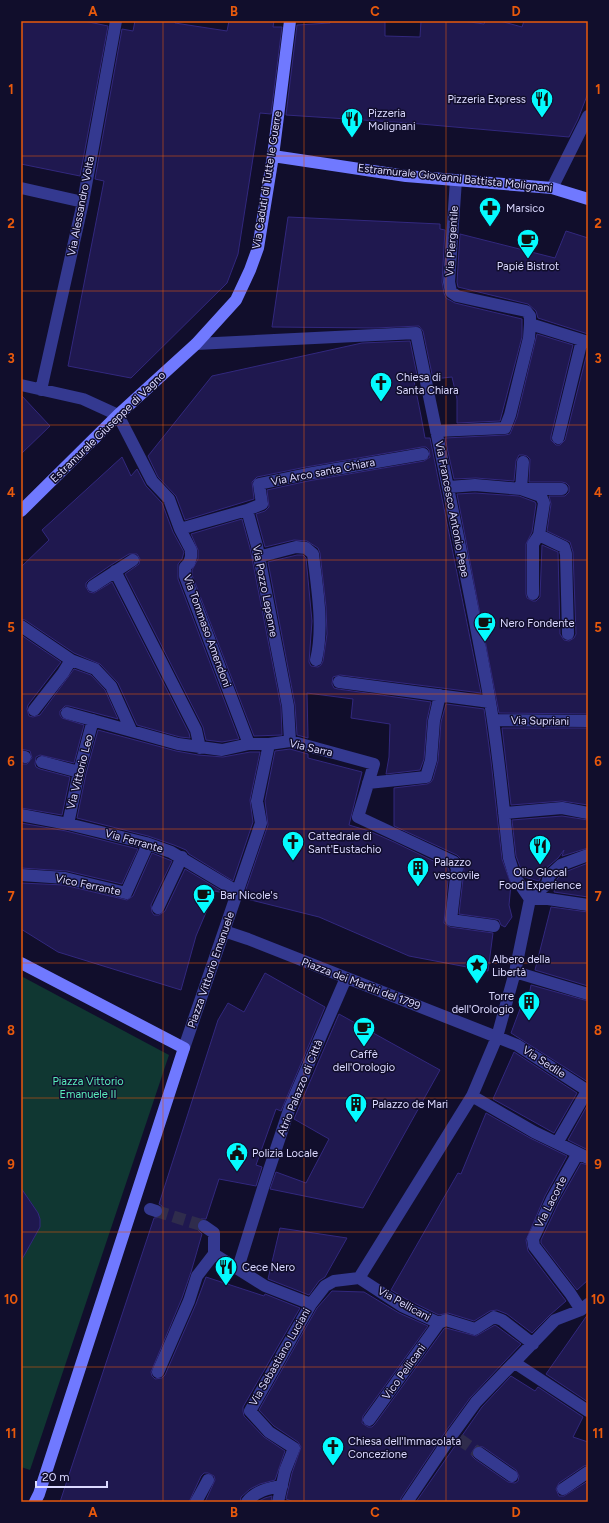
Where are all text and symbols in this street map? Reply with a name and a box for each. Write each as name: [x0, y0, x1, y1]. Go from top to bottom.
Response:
text: A: [88, 4, 98, 19]
text: B: [230, 4, 238, 19]
text: C: [370, 4, 380, 19]
text: D: [511, 4, 521, 19]
text: 1: [8, 82, 14, 97]
text: 1: [595, 82, 601, 97]
restaurant icon: Pizzeria Express: [529, 86, 555, 119]
place label: Pizzeria Express: [447, 93, 526, 106]
restaurant icon: Pizzeria Molignani: [339, 106, 365, 139]
place label: Pizzeria Molignani: [368, 107, 416, 133]
street label: Via Caduti di Tutte le Guerre: [250, 110, 284, 250]
street label: Via Alessandro Volta: [65, 155, 97, 257]
street label: Estramurale Giovanni Battista Molignani: [357, 161, 553, 195]
pharmacy icon: Marsico: [477, 195, 503, 228]
place label: Marsico: [506, 202, 545, 215]
street label: Via Piergentile: [443, 205, 461, 277]
text: 2: [7, 216, 15, 231]
text: 2: [594, 216, 602, 231]
cafe icon: Papié Bistrot: [515, 227, 541, 260]
place label: Papié Bistrot: [497, 260, 559, 273]
text: 3: [7, 351, 15, 366]
text: 3: [594, 351, 602, 366]
street label: Estramurale Giuseppe di Vagno: [48, 369, 168, 485]
church icon: Chiesa di Santa Chiara: [368, 370, 394, 403]
place label: Chiesa di Santa Chiara: [396, 371, 459, 397]
street label: Via Francesco Antonio Pepe: [432, 440, 472, 578]
street label: Via Arco santa Chiara: [270, 456, 376, 488]
text: 4: [7, 485, 15, 500]
text: 4: [594, 485, 602, 500]
street label: Via Pozzo Lepenne: [250, 544, 280, 638]
street label: Via Tommaso Amendoni: [180, 573, 234, 689]
cafe icon: Nero Fondente: [472, 610, 498, 643]
place label: Nero Fondente: [500, 617, 575, 630]
text: 5: [7, 620, 15, 635]
text: 5: [594, 620, 602, 635]
street label: Via Supriani: [511, 714, 569, 728]
street label: Via Vittorio Leo: [64, 733, 96, 811]
street label: Via Sarra: [288, 737, 334, 759]
text: 6: [7, 754, 15, 769]
text: 6: [594, 754, 602, 769]
street label: Via Ferrante: [103, 827, 165, 855]
church icon: Cattedrale di Sant'Eustachio: [280, 829, 306, 862]
place label: Cattedrale di Sant'Eustachio: [308, 830, 381, 856]
restaurant icon: Olio Glocal Food Experience: [527, 833, 553, 866]
building icon: Palazzo vescovile: [405, 855, 431, 888]
place label: Palazzo vescovile: [434, 856, 480, 882]
place label: Olio Glocal Food Experience: [499, 866, 581, 892]
street label: Vico Ferrante: [54, 872, 122, 898]
cafe icon: Bar Nicole's: [191, 882, 217, 915]
text: 7: [7, 889, 15, 904]
place label: Bar Nicole's: [220, 889, 278, 902]
text: 7: [594, 889, 602, 904]
street label: Piazza Vittorio Emanuele: [185, 910, 237, 1030]
place icon: Albero della Libertà: [464, 952, 490, 985]
place label: Albero della Libertà: [492, 953, 550, 979]
street label: Piazza dei Martiri del 1799: [300, 955, 422, 1013]
building icon: Torre dell'Orologio: [516, 989, 542, 1022]
place label: Torre dell'Orologio: [452, 990, 514, 1016]
cafe icon: Caffè dell'Orologio: [351, 1015, 377, 1048]
text: 8: [7, 1023, 15, 1038]
text: 8: [594, 1023, 602, 1038]
street label: Atrio Palazzo di Città: [275, 1038, 325, 1138]
street label: Via Sedile: [520, 1043, 568, 1081]
place label: Caffè dell'Orologio: [333, 1048, 395, 1074]
park label: Piazza Vittorio Emanuele II: [52, 1075, 124, 1101]
building icon: Palazzo de Mari: [343, 1091, 369, 1124]
place label: Palazzo de Mari: [372, 1098, 448, 1111]
public building icon: Polizia Locale: [224, 1140, 250, 1173]
place label: Polizia Locale: [252, 1147, 318, 1160]
text: 9: [7, 1157, 15, 1172]
text: 9: [594, 1157, 602, 1172]
street label: Via Lacorte: [532, 1174, 570, 1230]
restaurant icon: Cece Nero: [213, 1254, 239, 1287]
place label: Cece Nero: [242, 1261, 295, 1274]
street label: Via Pellicani: [375, 1284, 433, 1324]
text: 10: [4, 1292, 18, 1307]
text: 10: [591, 1292, 605, 1307]
street label: Via Sebastiano Luciani: [247, 1306, 313, 1408]
street label: Vico Pellicani: [380, 1342, 428, 1402]
text: 11: [6, 1426, 16, 1441]
text: 11: [593, 1426, 603, 1441]
church icon: Chiesa dell'Immacolata Concezione: [320, 1434, 346, 1467]
place label: Chiesa dell'Immacolata Concezione: [348, 1435, 461, 1461]
scale bar: [36, 1463, 107, 1489]
text: 20 m: [42, 1470, 70, 1484]
text: A: [88, 1505, 98, 1520]
text: B: [230, 1505, 238, 1520]
text: C: [370, 1505, 380, 1520]
text: D: [511, 1505, 521, 1520]

